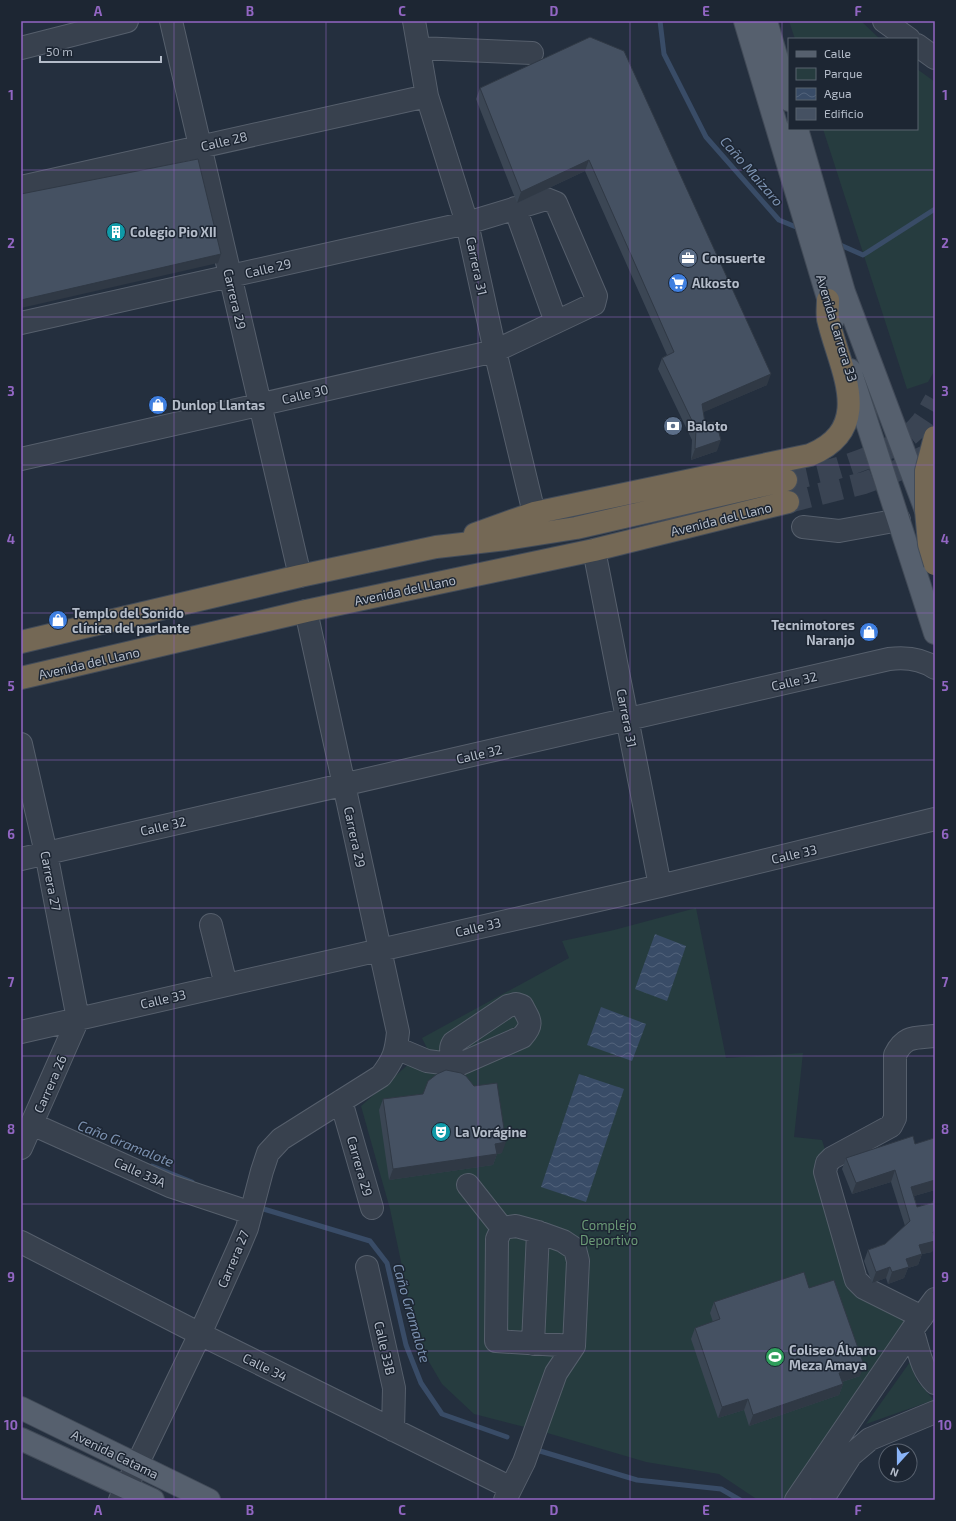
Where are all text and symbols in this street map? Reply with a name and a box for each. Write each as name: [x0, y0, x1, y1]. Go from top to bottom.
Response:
text: A: [94, 3, 103, 19]
text: B: [246, 3, 254, 19]
text: C: [398, 3, 406, 19]
text: D: [550, 3, 559, 19]
text: E: [702, 3, 710, 19]
text: F: [854, 3, 862, 19]
scale bar: [40, 38, 161, 64]
legend: [788, 38, 918, 130]
text: 50 m: [46, 44, 73, 58]
text: Calle: [824, 46, 851, 60]
text: Parque: [824, 66, 862, 80]
text: Agua: [824, 86, 852, 100]
text: 1: [8, 87, 14, 103]
text: 1: [942, 87, 948, 103]
text: Edificio: [824, 106, 864, 120]
street label: Calle 28: [199, 128, 249, 154]
water label: Caño Maizaro: [717, 133, 787, 210]
building icon: Colegio Pio XII: [105, 221, 127, 243]
place label: Colegio Pio XII: [130, 224, 217, 240]
text: 2: [7, 235, 15, 251]
street label: Carrera 31: [463, 235, 491, 297]
text: 2: [941, 235, 949, 251]
office icon: Consuerte: [677, 247, 699, 269]
place label: Consuerte: [702, 250, 765, 266]
street label: Calle 29: [243, 255, 293, 281]
street label: Carrera 29: [220, 267, 250, 331]
supermarket icon: Alkosto: [667, 272, 689, 294]
street label: Avenida Carrera 33: [813, 272, 861, 384]
place label: Alkosto: [692, 275, 740, 291]
street label: Calle 30: [280, 381, 330, 407]
text: 3: [7, 383, 15, 399]
text: 3: [941, 383, 949, 399]
shop icon: Dunlop Llantas: [147, 394, 169, 416]
place label: Dunlop Llantas: [172, 397, 265, 413]
bank icon: Baloto: [662, 415, 684, 437]
place label: Baloto: [687, 418, 728, 434]
street label: Avenida del Llano: [669, 499, 773, 539]
text: 4: [7, 531, 15, 547]
text: 4: [941, 531, 949, 547]
street label: Avenida del Llano: [353, 571, 457, 609]
place label: Templo del Sonido clínica del parlante: [72, 605, 190, 636]
shop icon: Templo del Sonido clínica del parlante: [47, 609, 69, 631]
place label: Tecnimotores Naranjo: [771, 617, 855, 648]
shop icon: Tecnimotores Naranjo: [858, 621, 880, 643]
street label: Avenida del Llano: [37, 644, 141, 682]
street label: Calle 32: [769, 668, 819, 694]
text: 5: [7, 678, 15, 694]
text: 5: [941, 678, 949, 694]
street label: Carrera 31: [613, 687, 641, 749]
street label: Calle 32: [454, 741, 504, 767]
street label: Carrera 29: [341, 805, 369, 869]
street label: Calle 32: [138, 813, 188, 839]
text: 6: [7, 826, 15, 842]
text: 6: [941, 826, 949, 842]
street label: Calle 33: [769, 841, 819, 867]
street label: Carrera 27: [37, 850, 65, 913]
street label: Calle 33: [453, 914, 503, 940]
text: 7: [8, 974, 15, 990]
text: 7: [942, 974, 949, 990]
street label: Calle 33: [138, 986, 188, 1012]
street label: Carrera 26: [30, 1053, 70, 1115]
water label: Caño Gramalote: [75, 1116, 177, 1170]
text: 8: [7, 1121, 15, 1137]
theatre icon: La Vorágine: [430, 1121, 452, 1143]
text: 8: [941, 1121, 949, 1137]
place label: La Vorágine: [455, 1124, 527, 1140]
street label: Carrera 29: [344, 1134, 376, 1198]
street label: Calle 33A: [112, 1154, 168, 1190]
park label: Complejo Deportivo: [580, 1217, 638, 1248]
street label: Carrera 27: [214, 1227, 252, 1290]
water label: Caño Gramalote: [390, 1262, 434, 1365]
text: 9: [7, 1269, 15, 1285]
text: 9: [941, 1269, 949, 1285]
street label: Calle 33B: [371, 1320, 399, 1376]
place label: Coliseo Álvaro Meza Amaya: [789, 1341, 877, 1373]
sports icon: Coliseo Álvaro Meza Amaya: [764, 1346, 786, 1368]
street label: Calle 34: [240, 1349, 290, 1385]
text: 10: [4, 1417, 18, 1433]
text: 10: [938, 1417, 952, 1433]
street label: Avenida Catama: [69, 1426, 161, 1482]
north arrow: [878, 1443, 918, 1483]
text: N: [888, 1465, 900, 1480]
text: A: [94, 1502, 103, 1518]
text: B: [246, 1502, 254, 1518]
text: C: [398, 1502, 406, 1518]
text: D: [550, 1502, 559, 1518]
text: E: [702, 1502, 710, 1518]
text: F: [854, 1502, 862, 1518]

